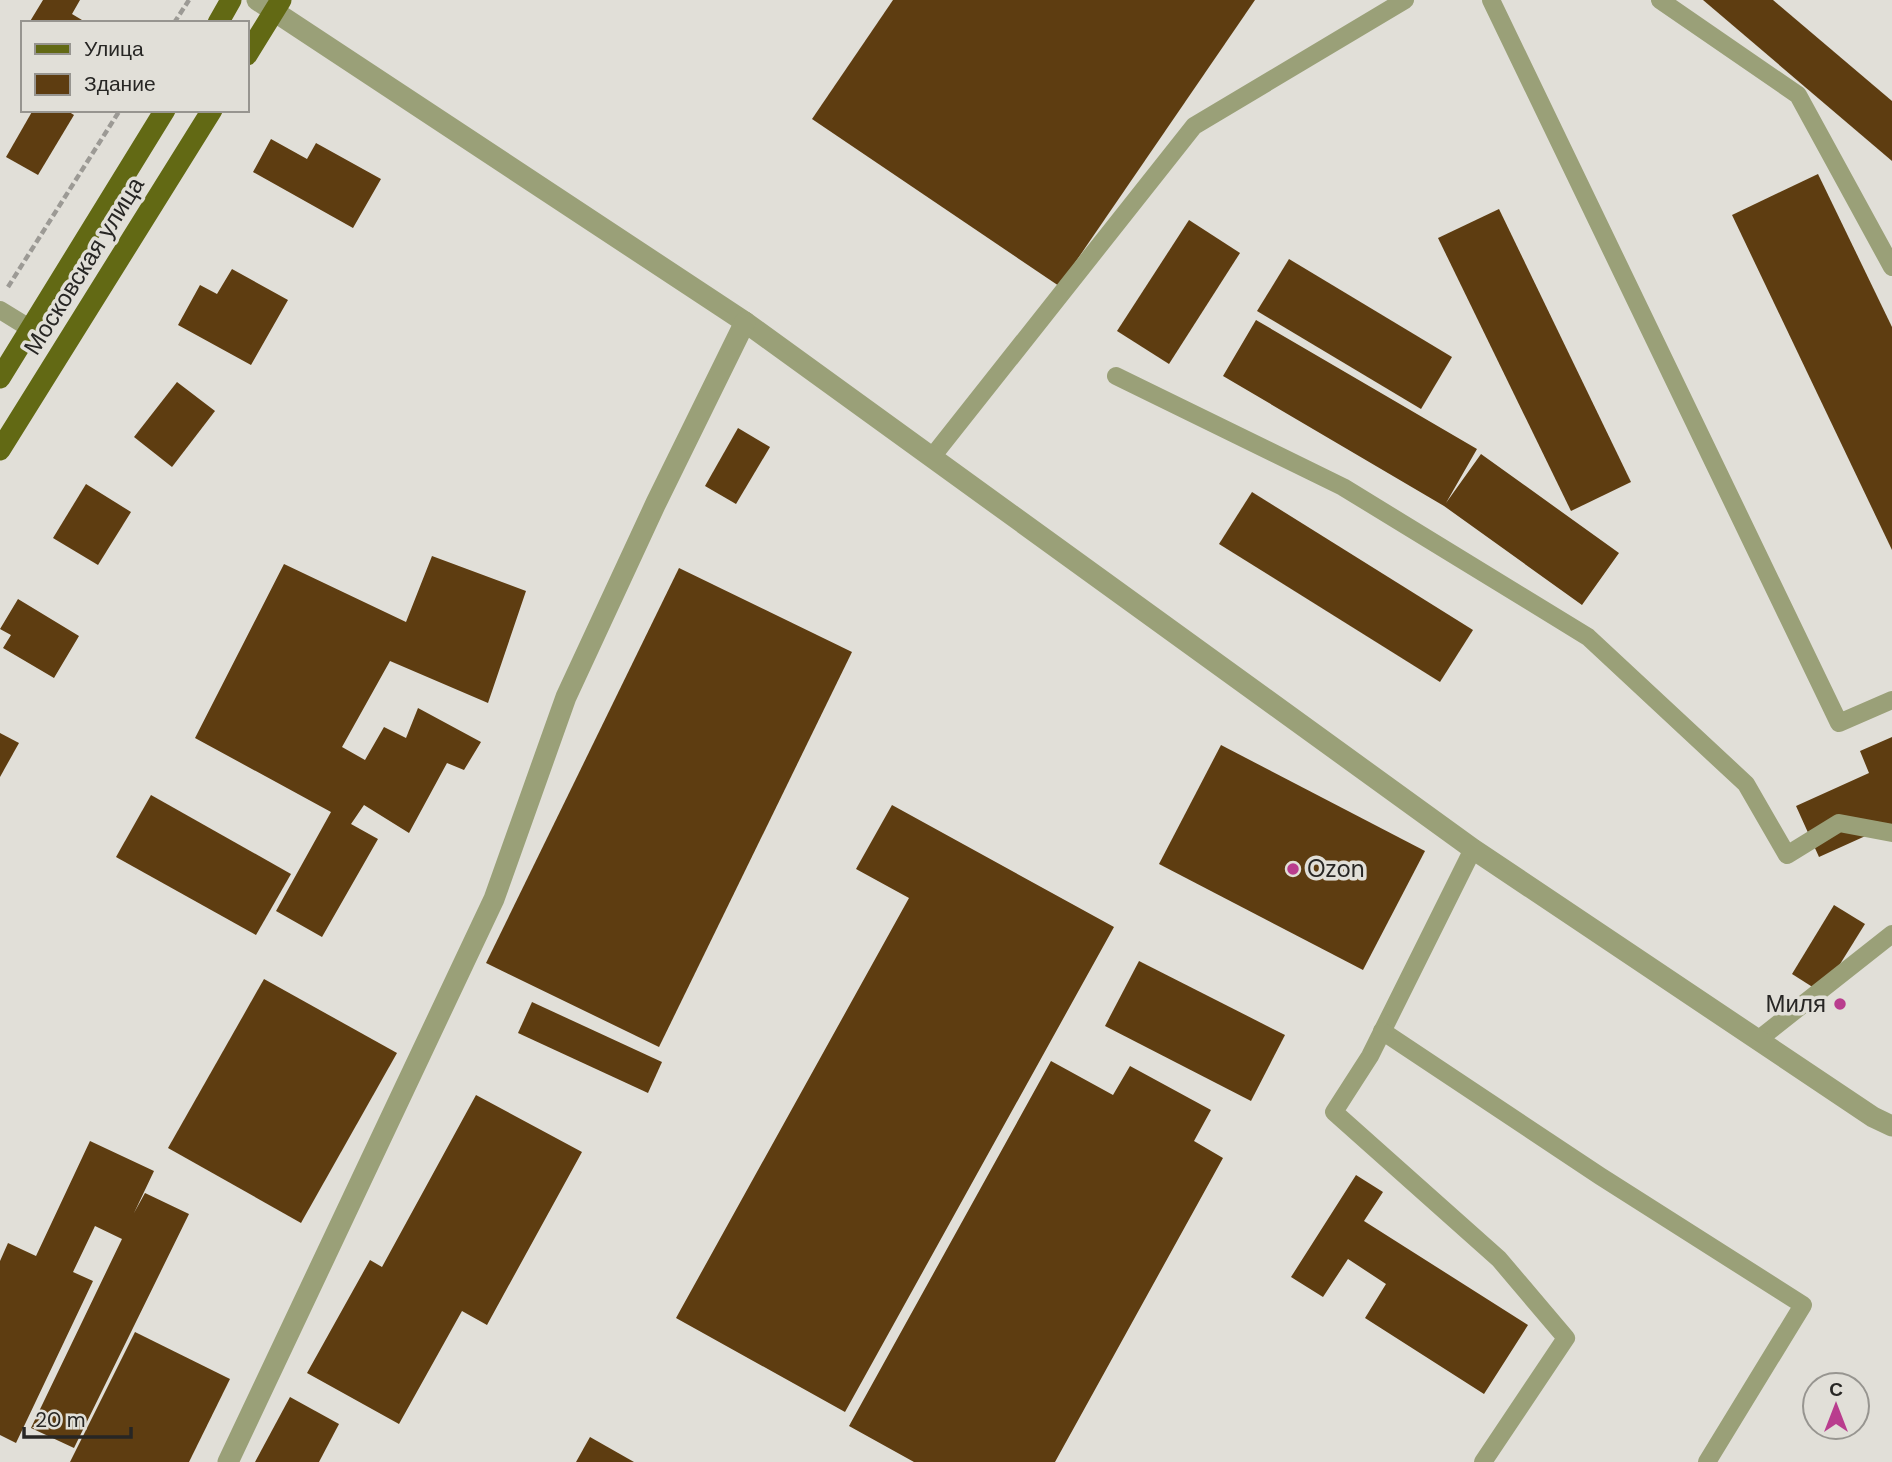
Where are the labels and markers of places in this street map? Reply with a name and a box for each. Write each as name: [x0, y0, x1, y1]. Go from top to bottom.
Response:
place label: Ozon: [1307, 853, 1365, 884]
marker: Ozon: [1285, 861, 1301, 877]
place label: Миля: [1766, 988, 1826, 1019]
marker: Миля: [1832, 996, 1848, 1012]

